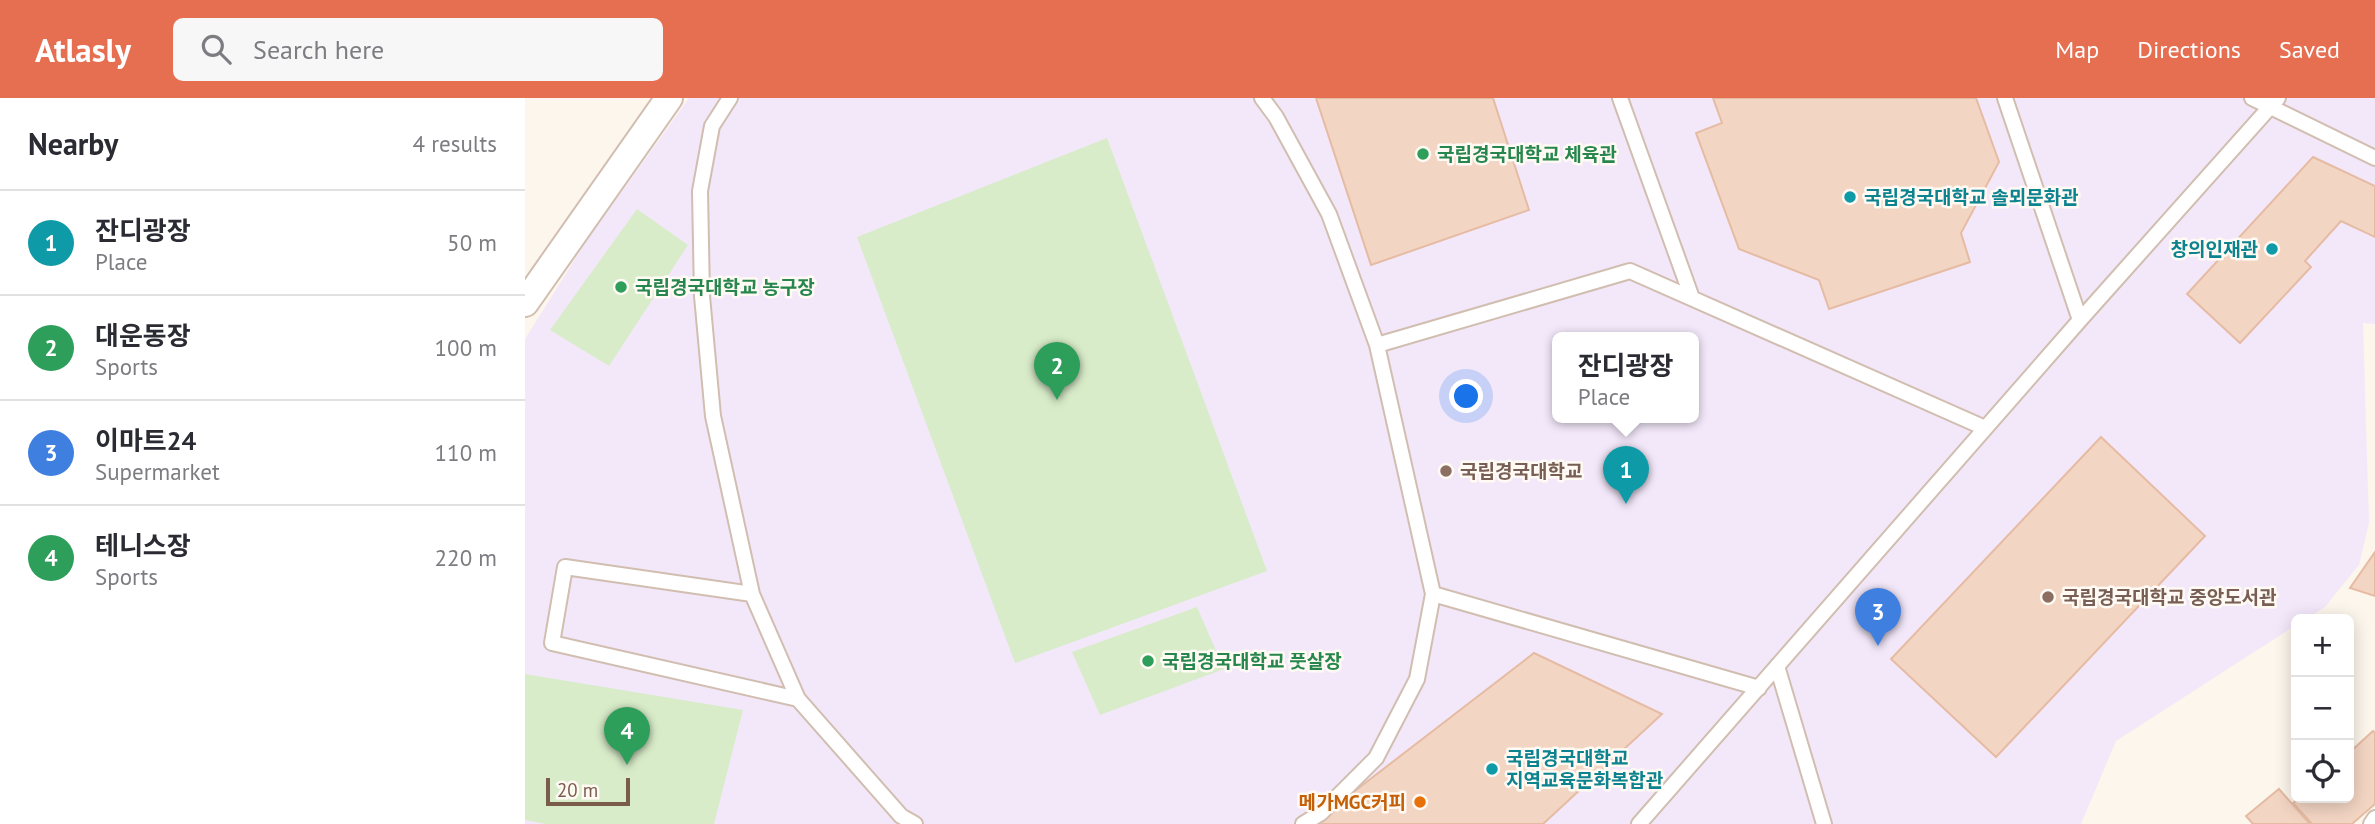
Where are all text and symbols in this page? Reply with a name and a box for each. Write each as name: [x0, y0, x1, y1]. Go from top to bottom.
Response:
search box: [173, 18, 663, 81]
text: Atlasly: [35, 28, 131, 71]
icon: search: [197, 30, 235, 68]
text: Search here: [253, 33, 384, 66]
text: Map: [2055, 34, 2099, 65]
text: Directions: [2137, 34, 2241, 65]
text: Saved: [2279, 34, 2340, 65]
text: Nearby: [28, 124, 118, 163]
text: 4 results: [413, 129, 497, 158]
place label: 국립경국대학교 체육관: [1437, 142, 1617, 166]
marker: 국립경국대학교 체육관: [1415, 146, 1431, 162]
place label: 국립경국대학교 솔뫼문화관: [1864, 185, 2079, 209]
marker: 국립경국대학교 솔뫼문화관: [1842, 189, 1858, 205]
text: 잔디광장: [95, 214, 191, 247]
text: 1: [44, 228, 58, 257]
text: 50 m: [447, 228, 497, 257]
place label: 창의인재관: [2171, 237, 2259, 261]
marker: 창의인재관: [2264, 241, 2280, 257]
text: Place: [95, 247, 148, 276]
place label: 국립경국대학교 농구장: [635, 275, 815, 299]
marker: 국립경국대학교 농구장: [613, 279, 629, 295]
text: 대운동장: [95, 319, 191, 352]
popup: [1552, 332, 1699, 423]
text: 2: [44, 333, 58, 362]
text: 100 m: [435, 333, 497, 362]
pin: 2: [1034, 342, 1080, 400]
text: 잔디광장: [1578, 349, 1673, 382]
text: Sports: [95, 352, 158, 381]
your location: [1449, 379, 1483, 413]
text: Place: [1578, 382, 1630, 411]
text: 이마트24: [95, 424, 196, 457]
text: 3: [44, 438, 58, 467]
text: 110 m: [435, 438, 497, 467]
pin: 1: [1603, 446, 1649, 504]
text: Supermarket: [95, 457, 220, 486]
place label: 국립경국대학교: [1460, 459, 1582, 483]
marker: 국립경국대학교: [1438, 463, 1454, 479]
text: 테니스장: [95, 529, 191, 562]
text: 4: [44, 543, 58, 572]
text: 220 m: [435, 543, 497, 572]
text: Sports: [95, 562, 158, 591]
place label: 국립경국대학교 중앙도서관: [2062, 585, 2277, 609]
pin: 3: [1855, 588, 1901, 646]
marker: 국립경국대학교 중앙도서관: [2040, 589, 2056, 605]
map controls: [2291, 614, 2354, 803]
button: +: [2291, 614, 2354, 677]
place label: 국립경국대학교 풋살장: [1162, 649, 1342, 673]
marker: 국립경국대학교 풋살장: [1140, 653, 1156, 669]
button: −: [2291, 677, 2354, 740]
pin: 4: [604, 707, 650, 765]
button: locate: [2291, 740, 2354, 803]
place label: 국립경국대학교 지역교육문화복합관: [1506, 746, 1664, 792]
marker: 국립경국대학교 지역교육문화복합관: [1484, 761, 1500, 777]
scale bar: [546, 775, 630, 807]
text: 20 m: [557, 778, 598, 802]
place label: 메가MGC커피: [1299, 790, 1406, 814]
marker: 메가MGC커피: [1412, 794, 1428, 810]

